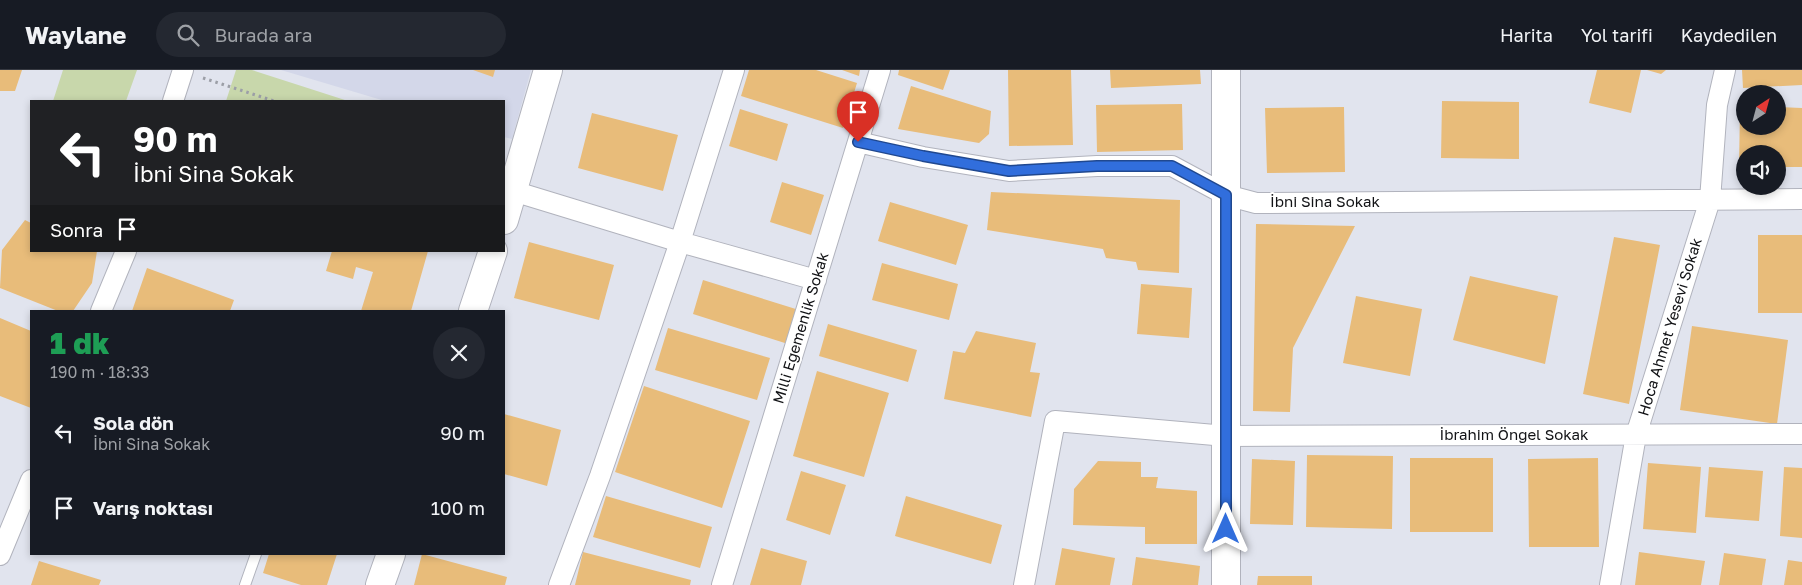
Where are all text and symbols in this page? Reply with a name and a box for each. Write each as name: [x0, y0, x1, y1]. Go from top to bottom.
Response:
search box: [156, 12, 506, 57]
text: Waylane: [25, 20, 126, 49]
icon: search: [174, 21, 202, 49]
text: Burada ara: [214, 23, 312, 46]
text: Harita: [1500, 24, 1553, 46]
text: Yol tarifi: [1581, 24, 1653, 46]
text: Kaydedilen: [1681, 24, 1777, 46]
north arrow: [1736, 85, 1786, 135]
map controls: [1736, 85, 1786, 195]
pin: [837, 91, 879, 142]
icon: arrive: [844, 98, 872, 126]
text: 90 m: [133, 118, 217, 160]
icon: left: [50, 120, 115, 185]
button: sound: [1736, 145, 1786, 195]
text: İbni Sina Sokak: [133, 160, 294, 187]
street label: İbni Sina Sokak: [1270, 192, 1380, 210]
icon: arrive: [113, 215, 141, 243]
text: Sonra: [50, 218, 103, 241]
street label: Hoca Ahmet Yesevi Sokak: [1633, 235, 1705, 418]
street label: Milli Egemenlik Sokak: [768, 249, 832, 406]
text: 1 dk: [50, 325, 109, 361]
button: close: [433, 327, 485, 379]
text: 190 m · 18:33: [50, 362, 149, 382]
text: Sola dön: [93, 411, 174, 434]
icon: left: [50, 419, 78, 447]
text: 90 m: [440, 421, 485, 444]
street label: İbrahim Öngel Sokak: [1439, 425, 1589, 443]
text: İbni Sina Sokak: [93, 434, 210, 454]
icon: arrive: [50, 494, 78, 522]
text: Varış noktası: [93, 496, 213, 519]
text: 100 m: [431, 496, 485, 519]
position arrow: [1199, 502, 1251, 554]

